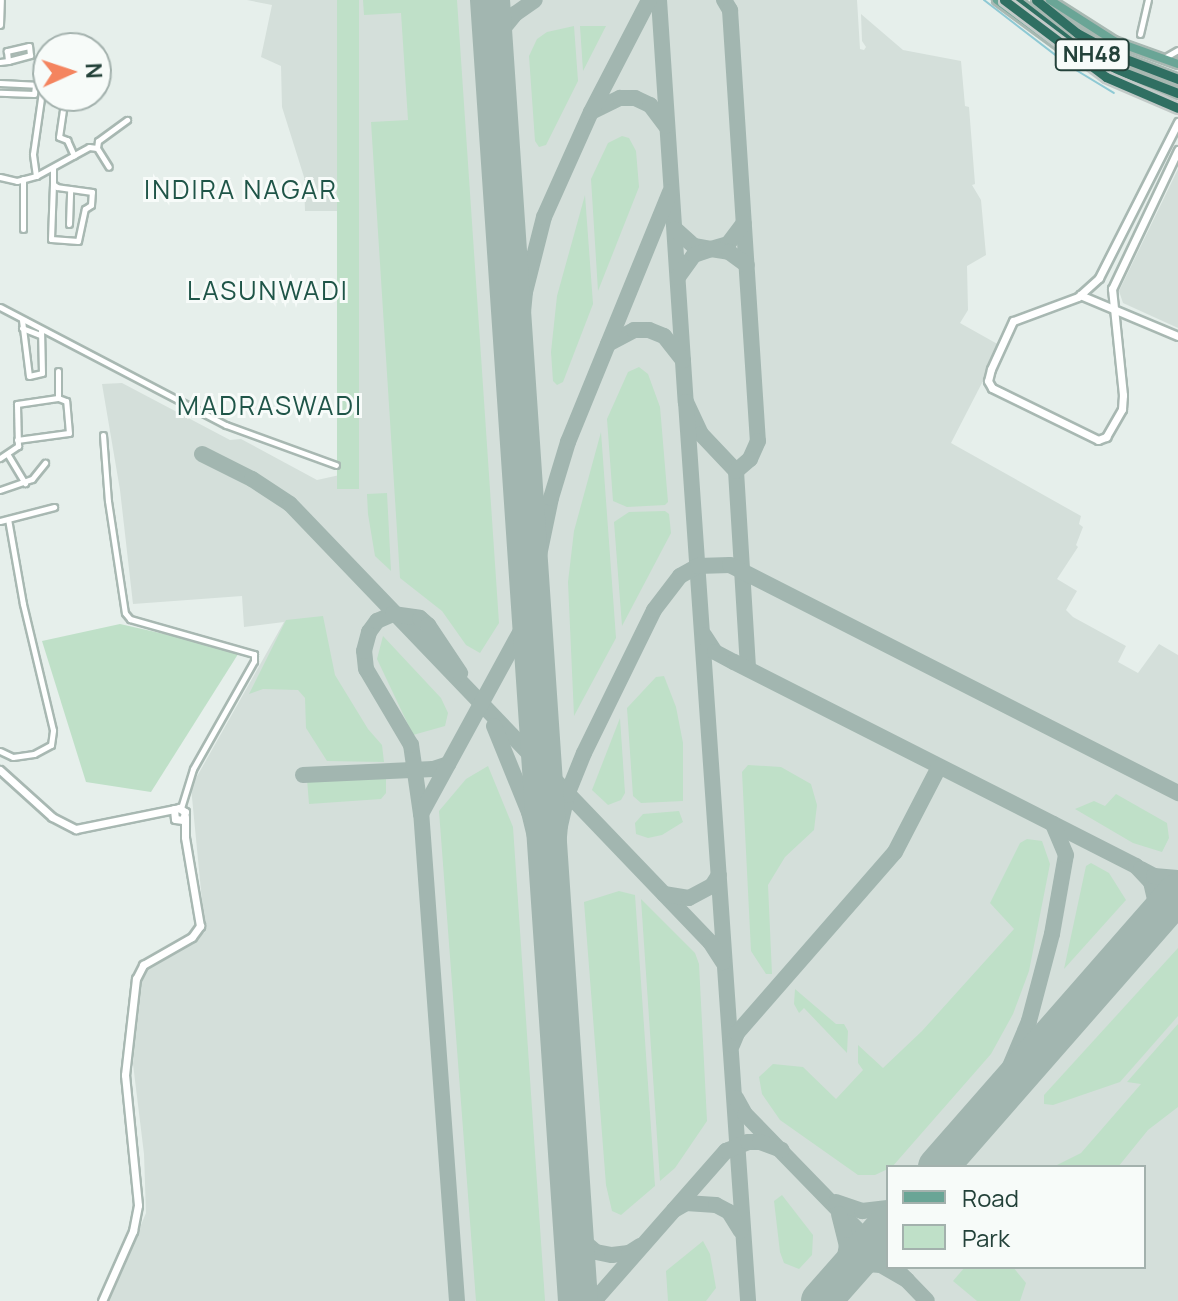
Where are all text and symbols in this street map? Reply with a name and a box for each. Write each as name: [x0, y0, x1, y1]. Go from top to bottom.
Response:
north arrow: [32, 32, 112, 112]
road number: NH48: [1054, 37, 1130, 73]
text: N: [79, 62, 109, 80]
district label: INDIRA NAGAR: [144, 174, 338, 206]
district label: LASUNWADI: [187, 275, 349, 307]
district label: MADRASWADI: [177, 390, 363, 422]
legend: [886, 1165, 1146, 1269]
text: Road: [962, 1181, 1019, 1214]
text: Park: [962, 1221, 1010, 1254]

